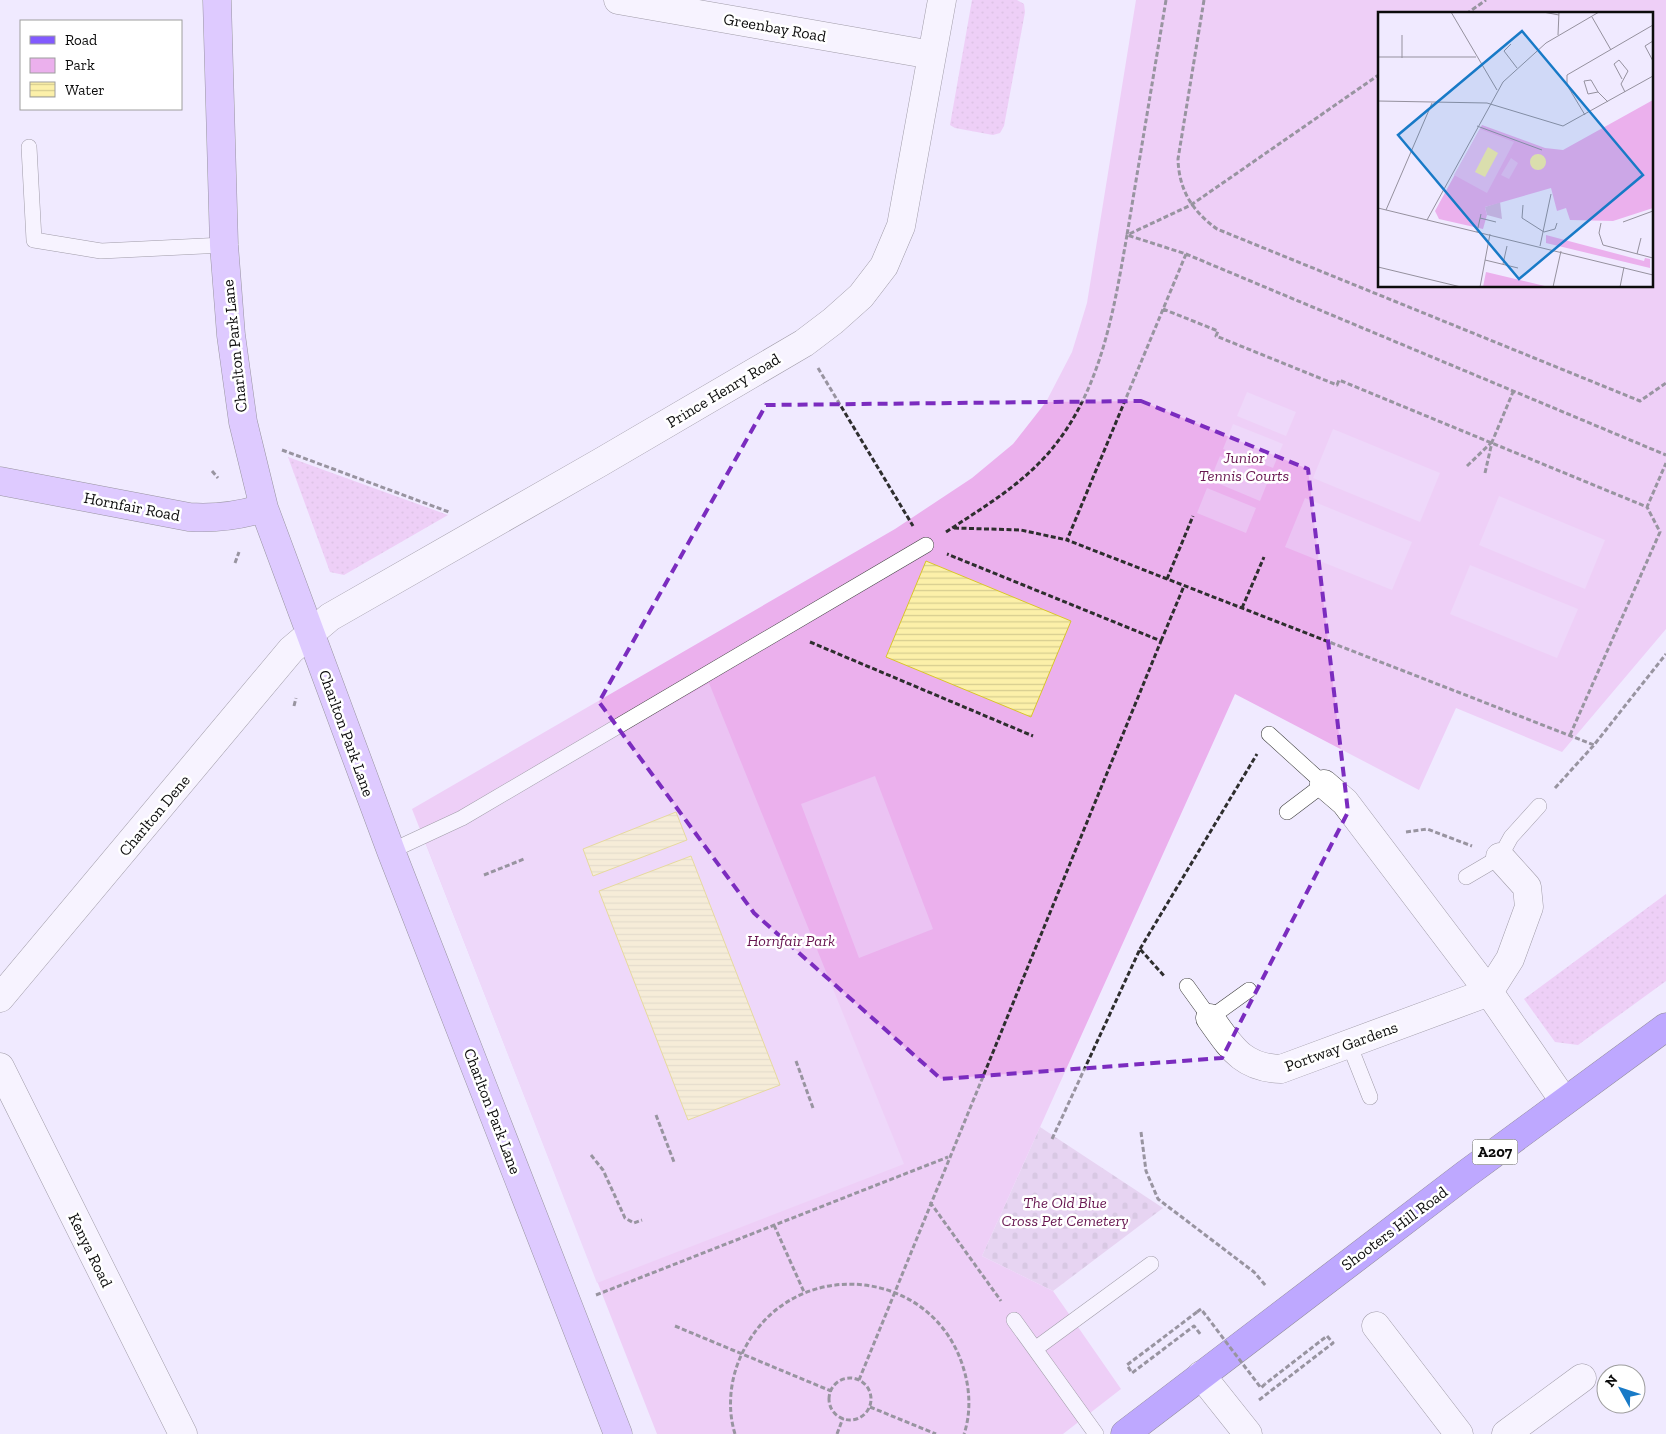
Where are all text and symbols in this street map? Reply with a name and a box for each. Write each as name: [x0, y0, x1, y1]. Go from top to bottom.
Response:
street label: Greenbay Road: [722, 9, 828, 46]
inset map: [1378, 12, 1654, 288]
legend: [20, 20, 182, 110]
text: Road: [65, 31, 98, 49]
text: Park: [65, 56, 95, 74]
text: Water: [65, 81, 105, 99]
street label: Charlton Park Lane: [218, 279, 251, 413]
street label: Prince Henry Road: [663, 349, 784, 432]
park label: Junior Tennis Courts: [1199, 448, 1289, 485]
street label: Hornfair Road: [82, 488, 182, 525]
street label: Charlton Park Lane: [315, 667, 378, 799]
street label: Charlton Dene: [115, 771, 194, 860]
park label: Hornfair Park: [747, 931, 835, 950]
street label: Portway Gardens: [1282, 1017, 1400, 1076]
street label: Charlton Park Lane: [460, 1046, 525, 1177]
road number: A207: [1472, 1140, 1518, 1164]
street label: Shooters Hill Road: [1338, 1182, 1451, 1274]
park label: The Old Blue Cross Pet Cemetery: [1002, 1193, 1129, 1230]
street label: Kenya Road: [64, 1210, 117, 1291]
north arrow: [1596, 1364, 1646, 1414]
text: N: [1601, 1371, 1622, 1391]

